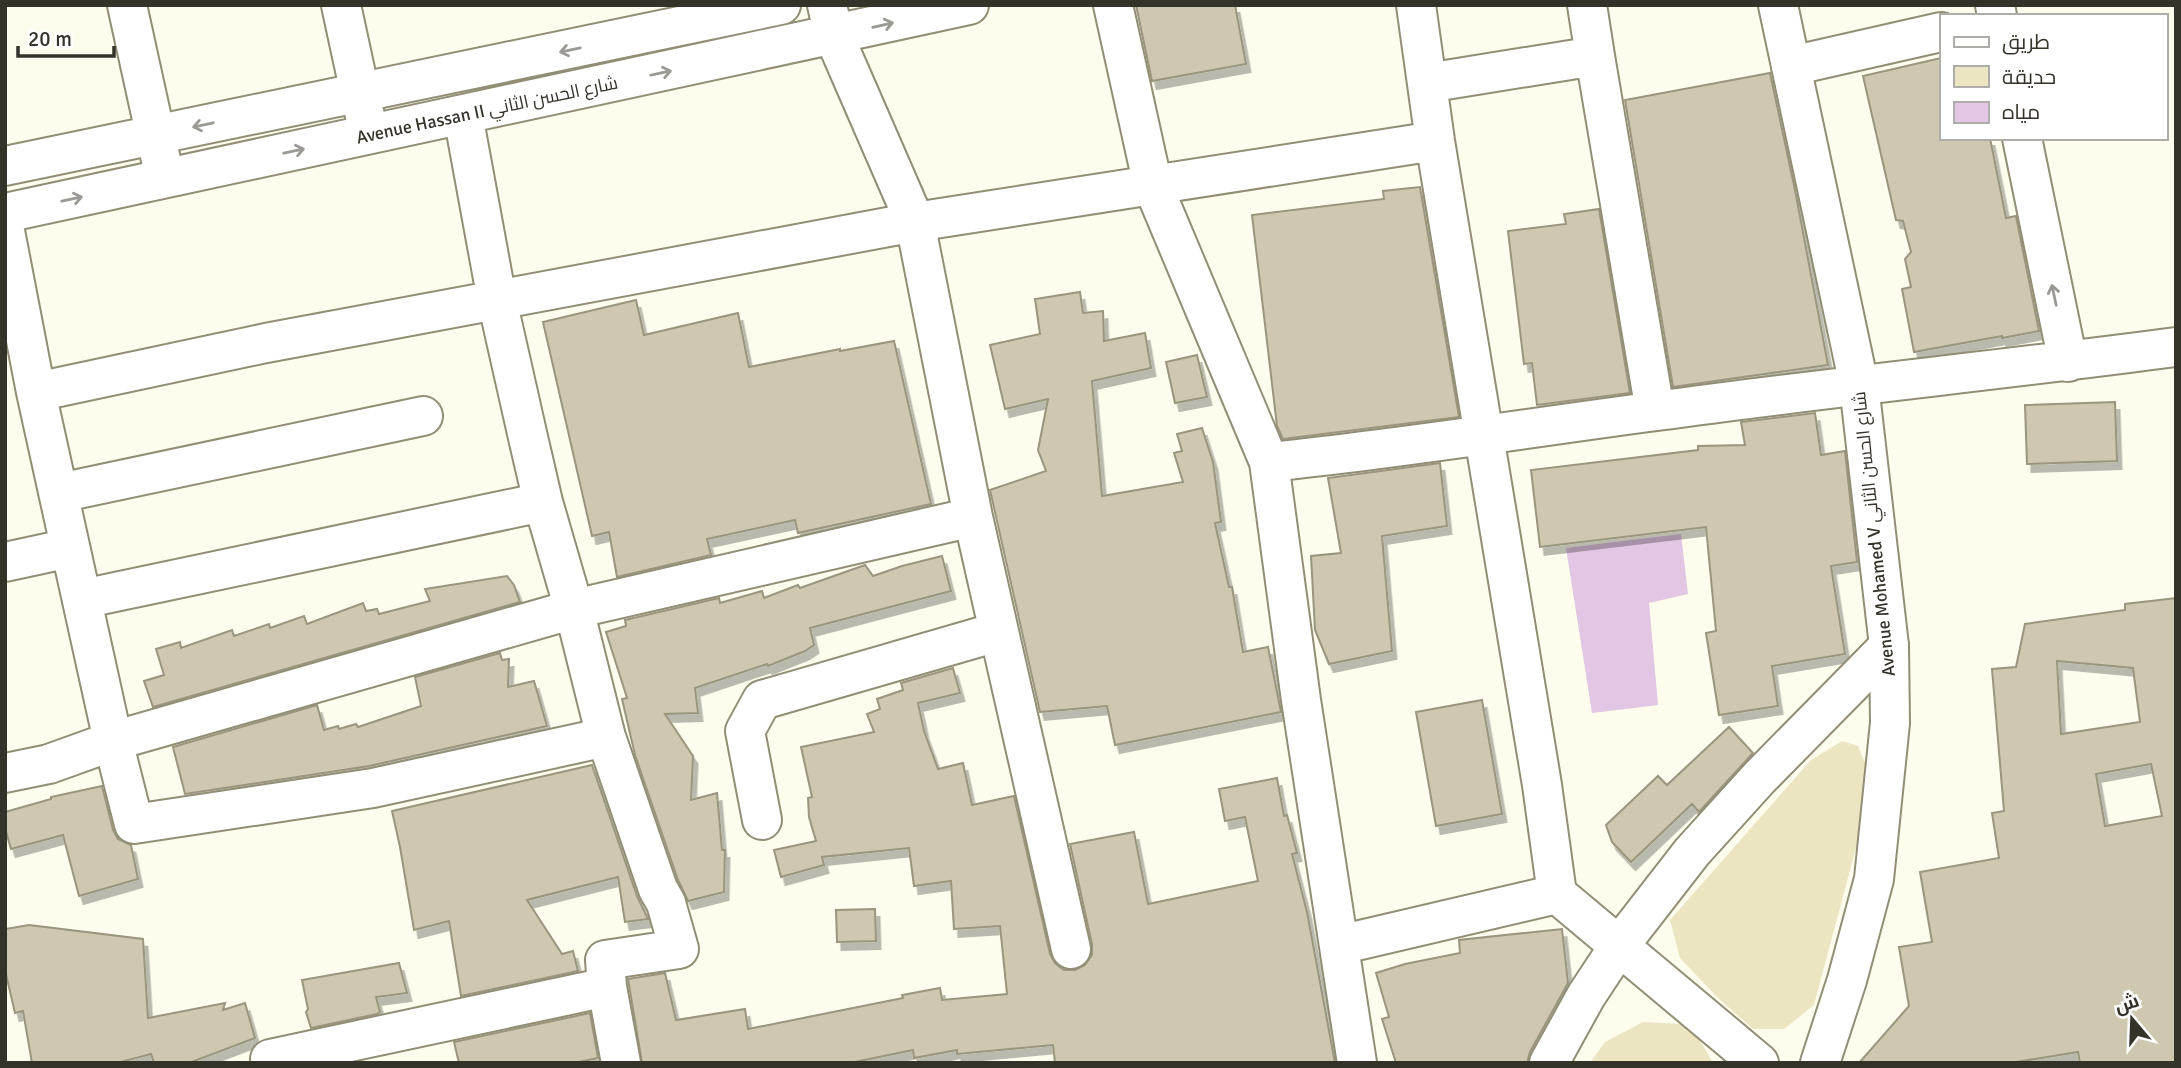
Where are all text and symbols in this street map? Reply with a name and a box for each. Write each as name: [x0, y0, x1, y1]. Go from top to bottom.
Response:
scale bar: [18, 14, 114, 58]
legend: [1940, 14, 2167, 140]
one-way arrow: [871, 17, 894, 31]
text: 20 m: [28, 26, 72, 52]
text: طريق: [2002, 29, 2050, 55]
one-way arrow: [559, 43, 582, 57]
text: حديقة: [2002, 64, 2056, 90]
one-way arrow: [649, 65, 672, 79]
street label: Avenue Hassan II شارع الحسن الثاني: [354, 71, 620, 151]
text: مياه: [2002, 99, 2040, 125]
one-way arrow: [192, 118, 215, 132]
one-way arrow: [282, 143, 305, 157]
one-way arrow: [60, 192, 83, 205]
one-way arrow: [2047, 284, 2061, 307]
street label: Avenue Mohamed V شارع الحسن الثاني: [1848, 390, 1903, 678]
north arrow: [2097, 984, 2167, 1054]
text: ش: [2111, 989, 2142, 1019]

